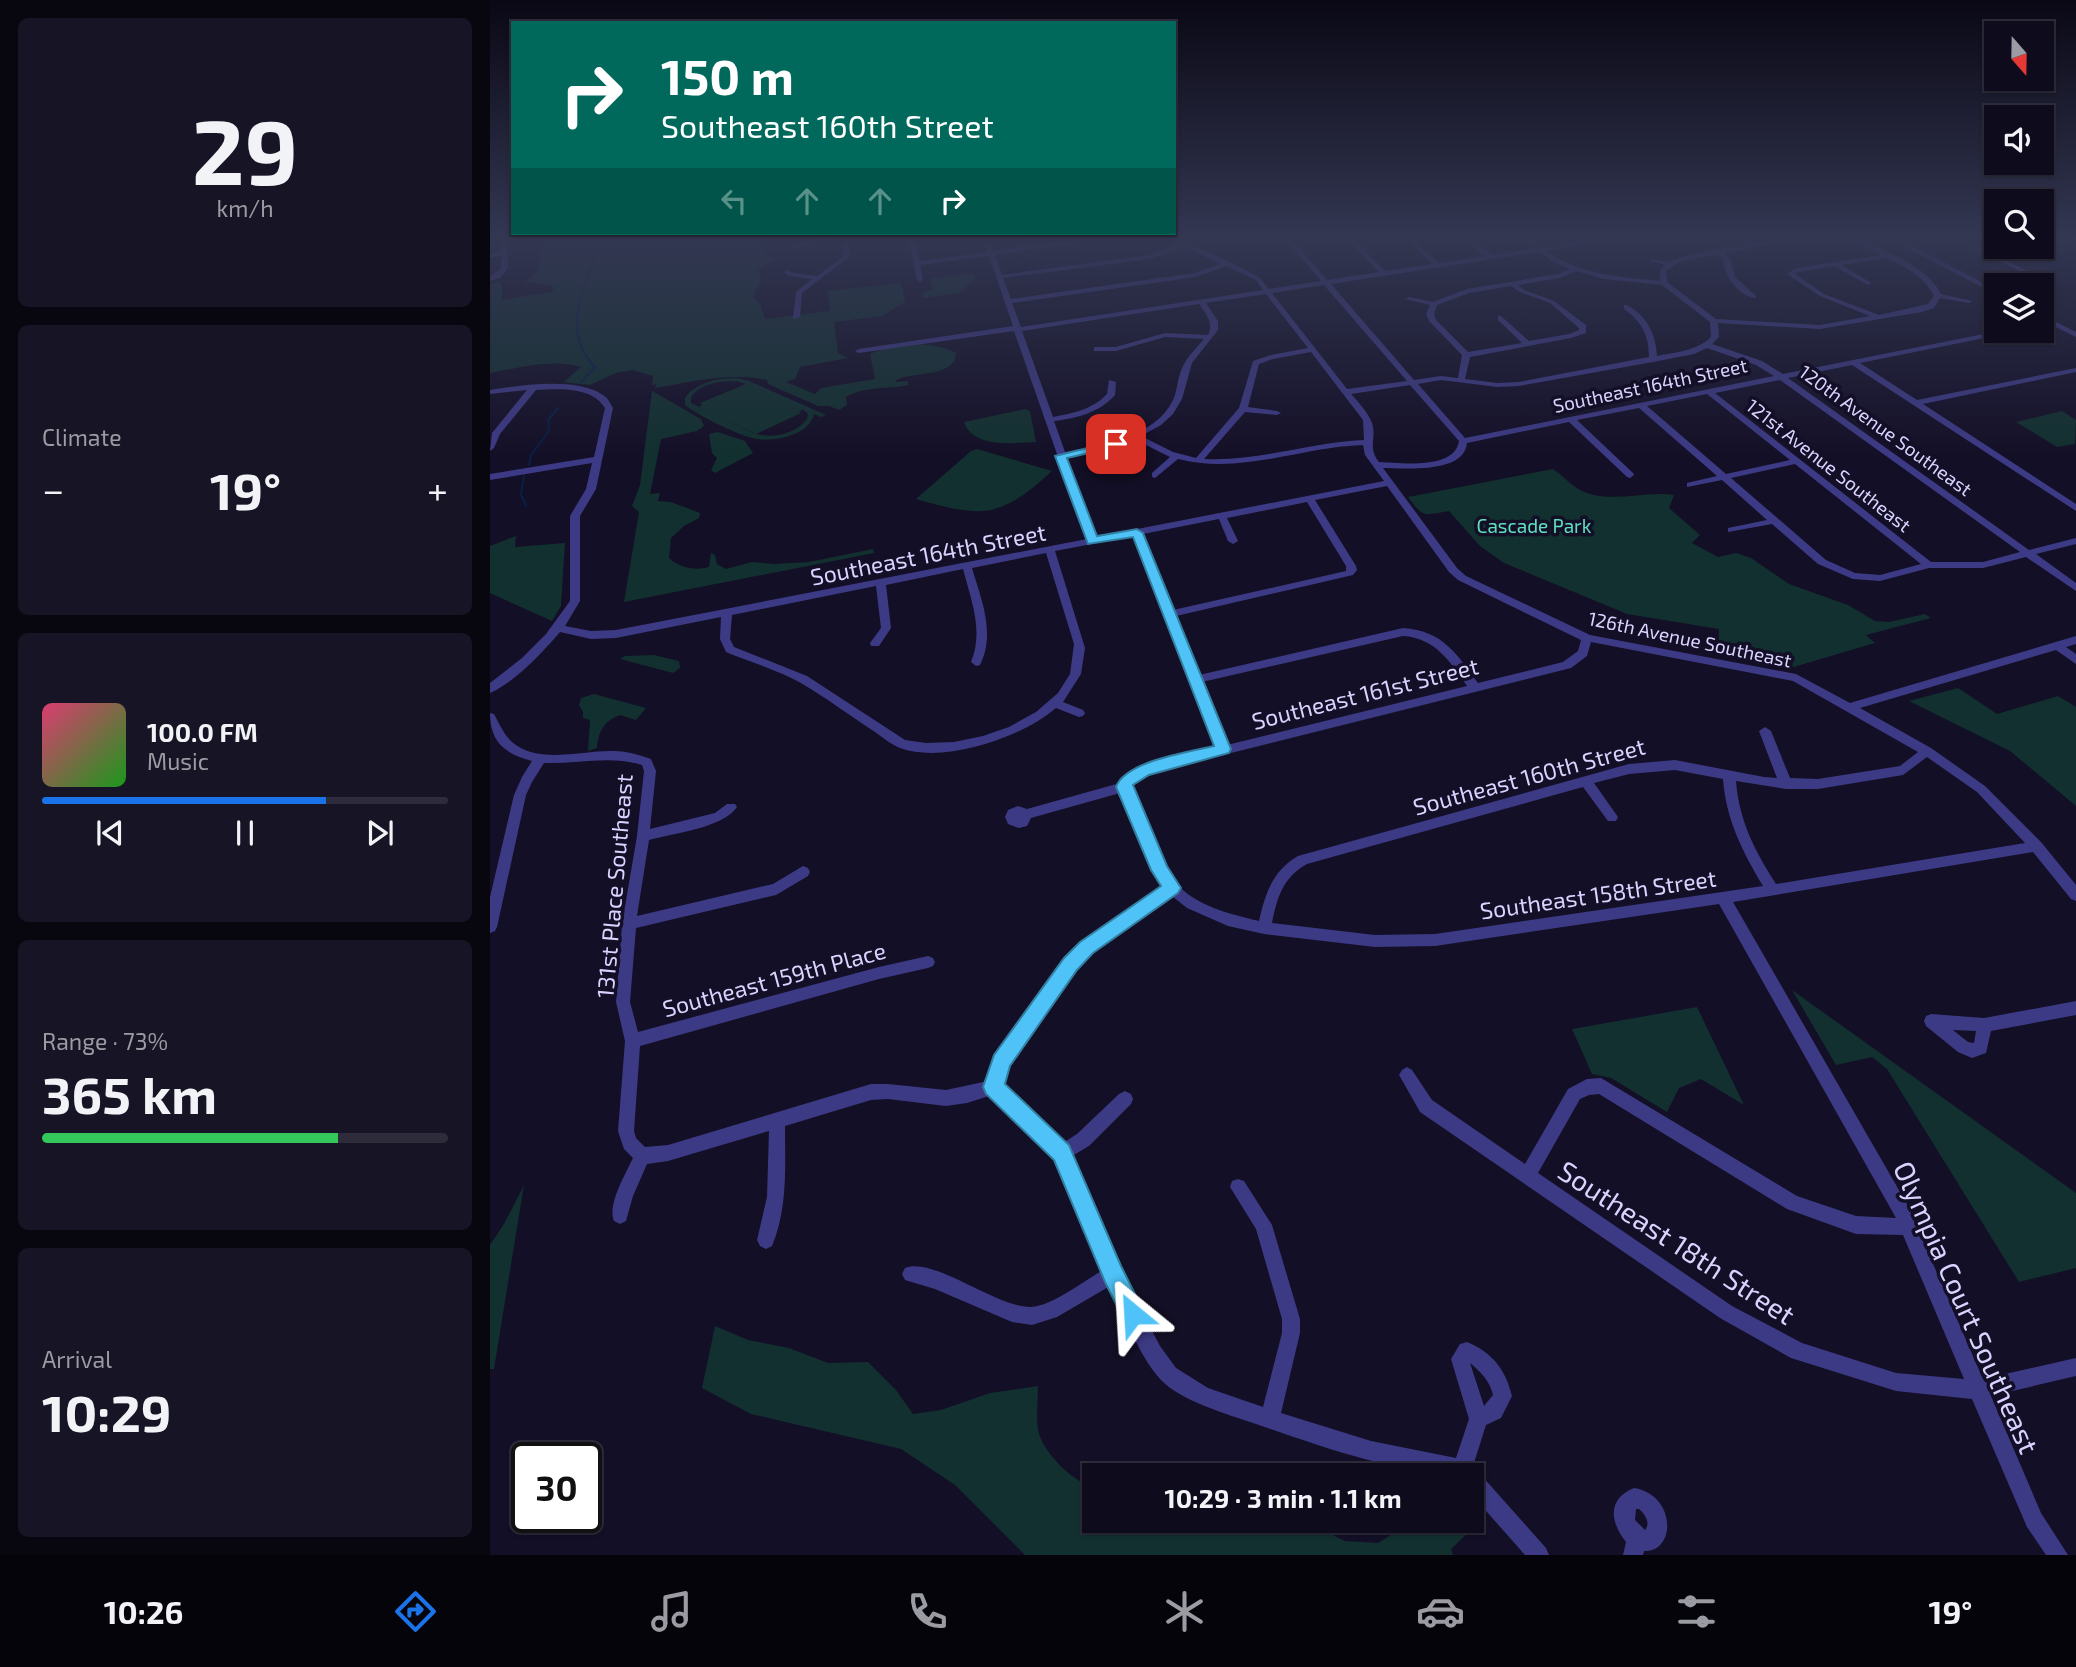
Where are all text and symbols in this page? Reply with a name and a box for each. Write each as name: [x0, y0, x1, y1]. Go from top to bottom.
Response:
north arrow: [1984, 21, 2054, 91]
map controls: [1984, 21, 2054, 343]
text: 150 m: [661, 46, 794, 105]
icon: right: [546, 49, 637, 140]
text: 29: [192, 94, 298, 203]
button: sound: [1984, 105, 2054, 175]
text: Southeast 160th Street: [661, 106, 994, 144]
icon: left: [715, 182, 753, 220]
icon: ahead: [788, 182, 826, 220]
icon: ahead: [861, 182, 899, 220]
icon: right: [934, 182, 972, 220]
button: search: [1984, 189, 2054, 259]
text: km/h: [216, 194, 274, 222]
button: layers: [1984, 273, 2054, 343]
street label: Southeast 164th Street: [1551, 353, 1749, 417]
street label: 120th Avenue Southeast: [1795, 360, 1977, 500]
street label: 121st Avenue Southeast: [1742, 394, 1916, 536]
pin: [1086, 414, 1146, 474]
text: Climate: [42, 423, 122, 451]
icon: arrive: [1097, 425, 1135, 463]
text: 19°: [210, 458, 281, 520]
text: −: [42, 466, 64, 512]
text: +: [427, 466, 448, 512]
park label: Cascade Park: [1477, 514, 1592, 537]
street label: Southeast 164th Street: [808, 517, 1048, 591]
street label: 126th Avenue Southeast: [1586, 606, 1794, 672]
street label: Southeast 161st Street: [1249, 651, 1482, 735]
text: 100.0 FM: [147, 716, 258, 747]
street label: Southeast 160th Street: [1410, 731, 1648, 820]
text: Music: [147, 747, 209, 775]
street label: 131st Place Southeast: [590, 773, 638, 999]
icon: previous: [91, 814, 129, 852]
icon: pause: [226, 814, 264, 852]
icon: next: [361, 814, 399, 852]
street label: Southeast 158th Street: [1478, 864, 1718, 924]
street label: Southeast 159th Place: [659, 936, 889, 1022]
text: Range · 73%: [42, 1027, 168, 1055]
text: 365 km: [42, 1062, 217, 1124]
street label: Southeast 18th Street: [1552, 1153, 1802, 1331]
street label: Olympia Court Southeast: [1887, 1156, 2047, 1458]
position arrow: [1096, 1277, 1170, 1351]
text: Arrival: [42, 1345, 112, 1373]
text: 10:29: [42, 1380, 172, 1442]
speed limit sign: 30: [511, 1442, 602, 1533]
text: 10:29 · 3 min · 1.1 km: [1164, 1482, 1402, 1513]
icon: directions: [391, 1587, 440, 1636]
icon: music: [647, 1587, 696, 1636]
icon: phone: [903, 1587, 952, 1636]
icon: climate: [1160, 1587, 1209, 1636]
icon: car: [1416, 1587, 1465, 1636]
icon: filters: [1672, 1587, 1721, 1636]
text: 10:26: [104, 1592, 183, 1630]
text: 19°: [1929, 1592, 1972, 1630]

